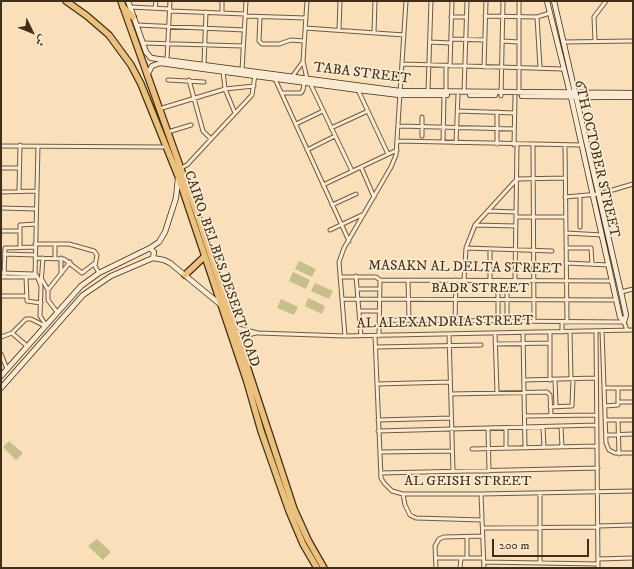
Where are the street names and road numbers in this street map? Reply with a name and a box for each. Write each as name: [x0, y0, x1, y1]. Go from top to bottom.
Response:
street label: TABA STREET: [313, 60, 411, 88]
street label: 6TH OCTOBER STREET: [570, 79, 622, 239]
street label: CAIRO, BELBES DESERT ROAD: [179, 169, 263, 369]
street label: MASAKN AL DELTA STREET: [368, 258, 562, 278]
street label: BADR STREET: [431, 281, 529, 297]
street label: AL ALEXANDRIA STREET: [357, 313, 533, 333]
street label: AL GEISH STREET: [404, 474, 532, 490]

